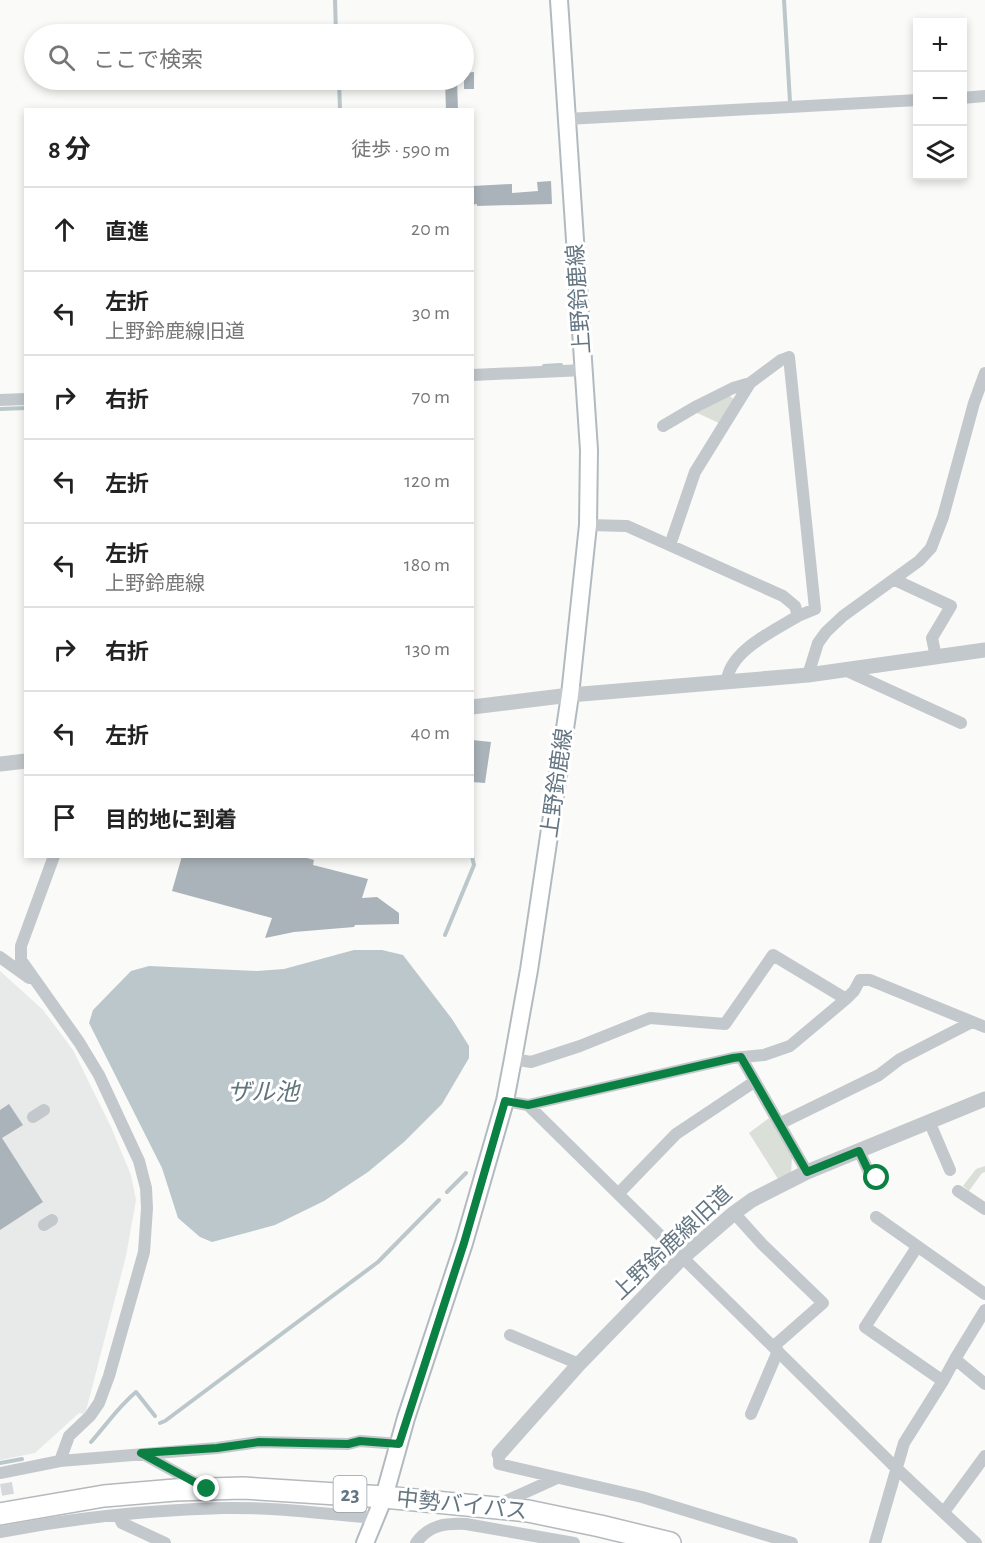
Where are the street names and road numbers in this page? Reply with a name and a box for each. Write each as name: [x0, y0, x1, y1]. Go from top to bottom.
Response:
street label: 上野鈴鹿線: [563, 243, 594, 355]
street label: 上野鈴鹿線: [537, 727, 576, 839]
street label: 上野鈴鹿線旧道: [607, 1182, 736, 1304]
road number: 23: [334, 1476, 366, 1512]
street label: 中勢バイパス: [395, 1486, 529, 1523]

